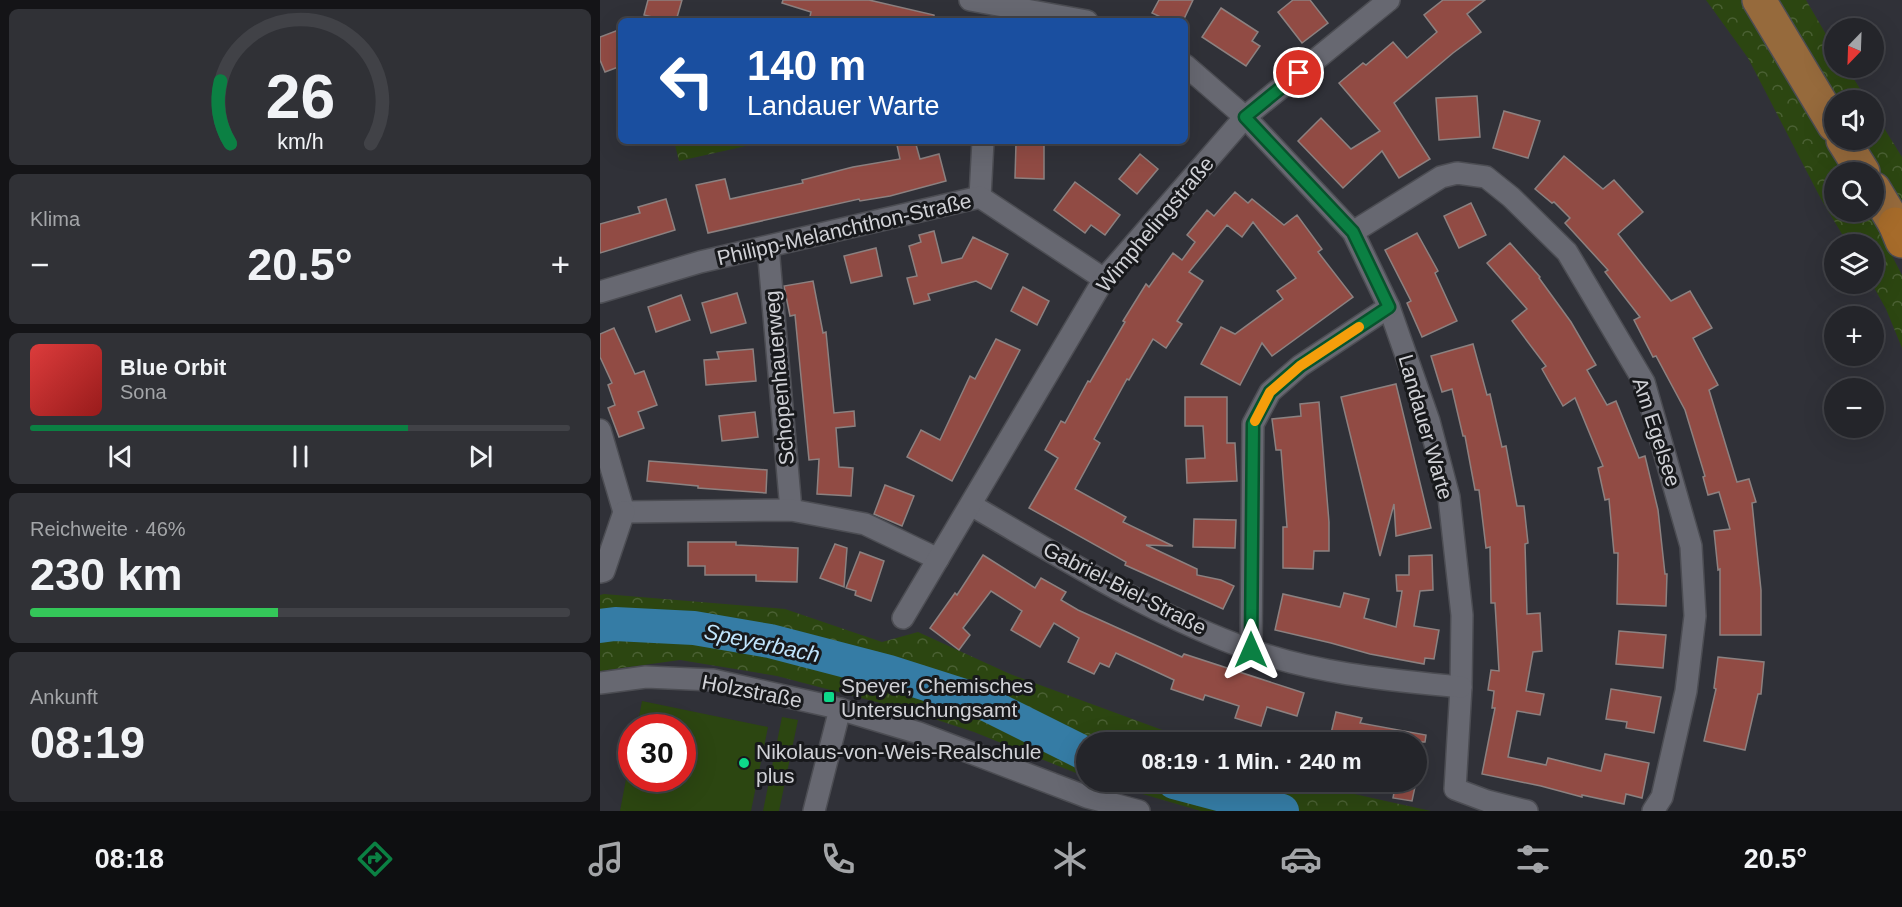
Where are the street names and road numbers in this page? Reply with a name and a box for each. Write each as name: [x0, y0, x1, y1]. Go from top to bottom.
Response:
street label: Wimphelingstraße: [1092, 152, 1218, 296]
street label: Philipp-Melanchthon-Straße: [715, 189, 973, 269]
street label: Schopenhauerweg: [760, 290, 798, 466]
street label: Landauer Warte: [1394, 352, 1458, 502]
street label: Am Egelsee: [1629, 375, 1685, 489]
street label: Gabriel-Biel-Straße: [1040, 537, 1210, 639]
street label: Holzstraße: [700, 670, 804, 712]

